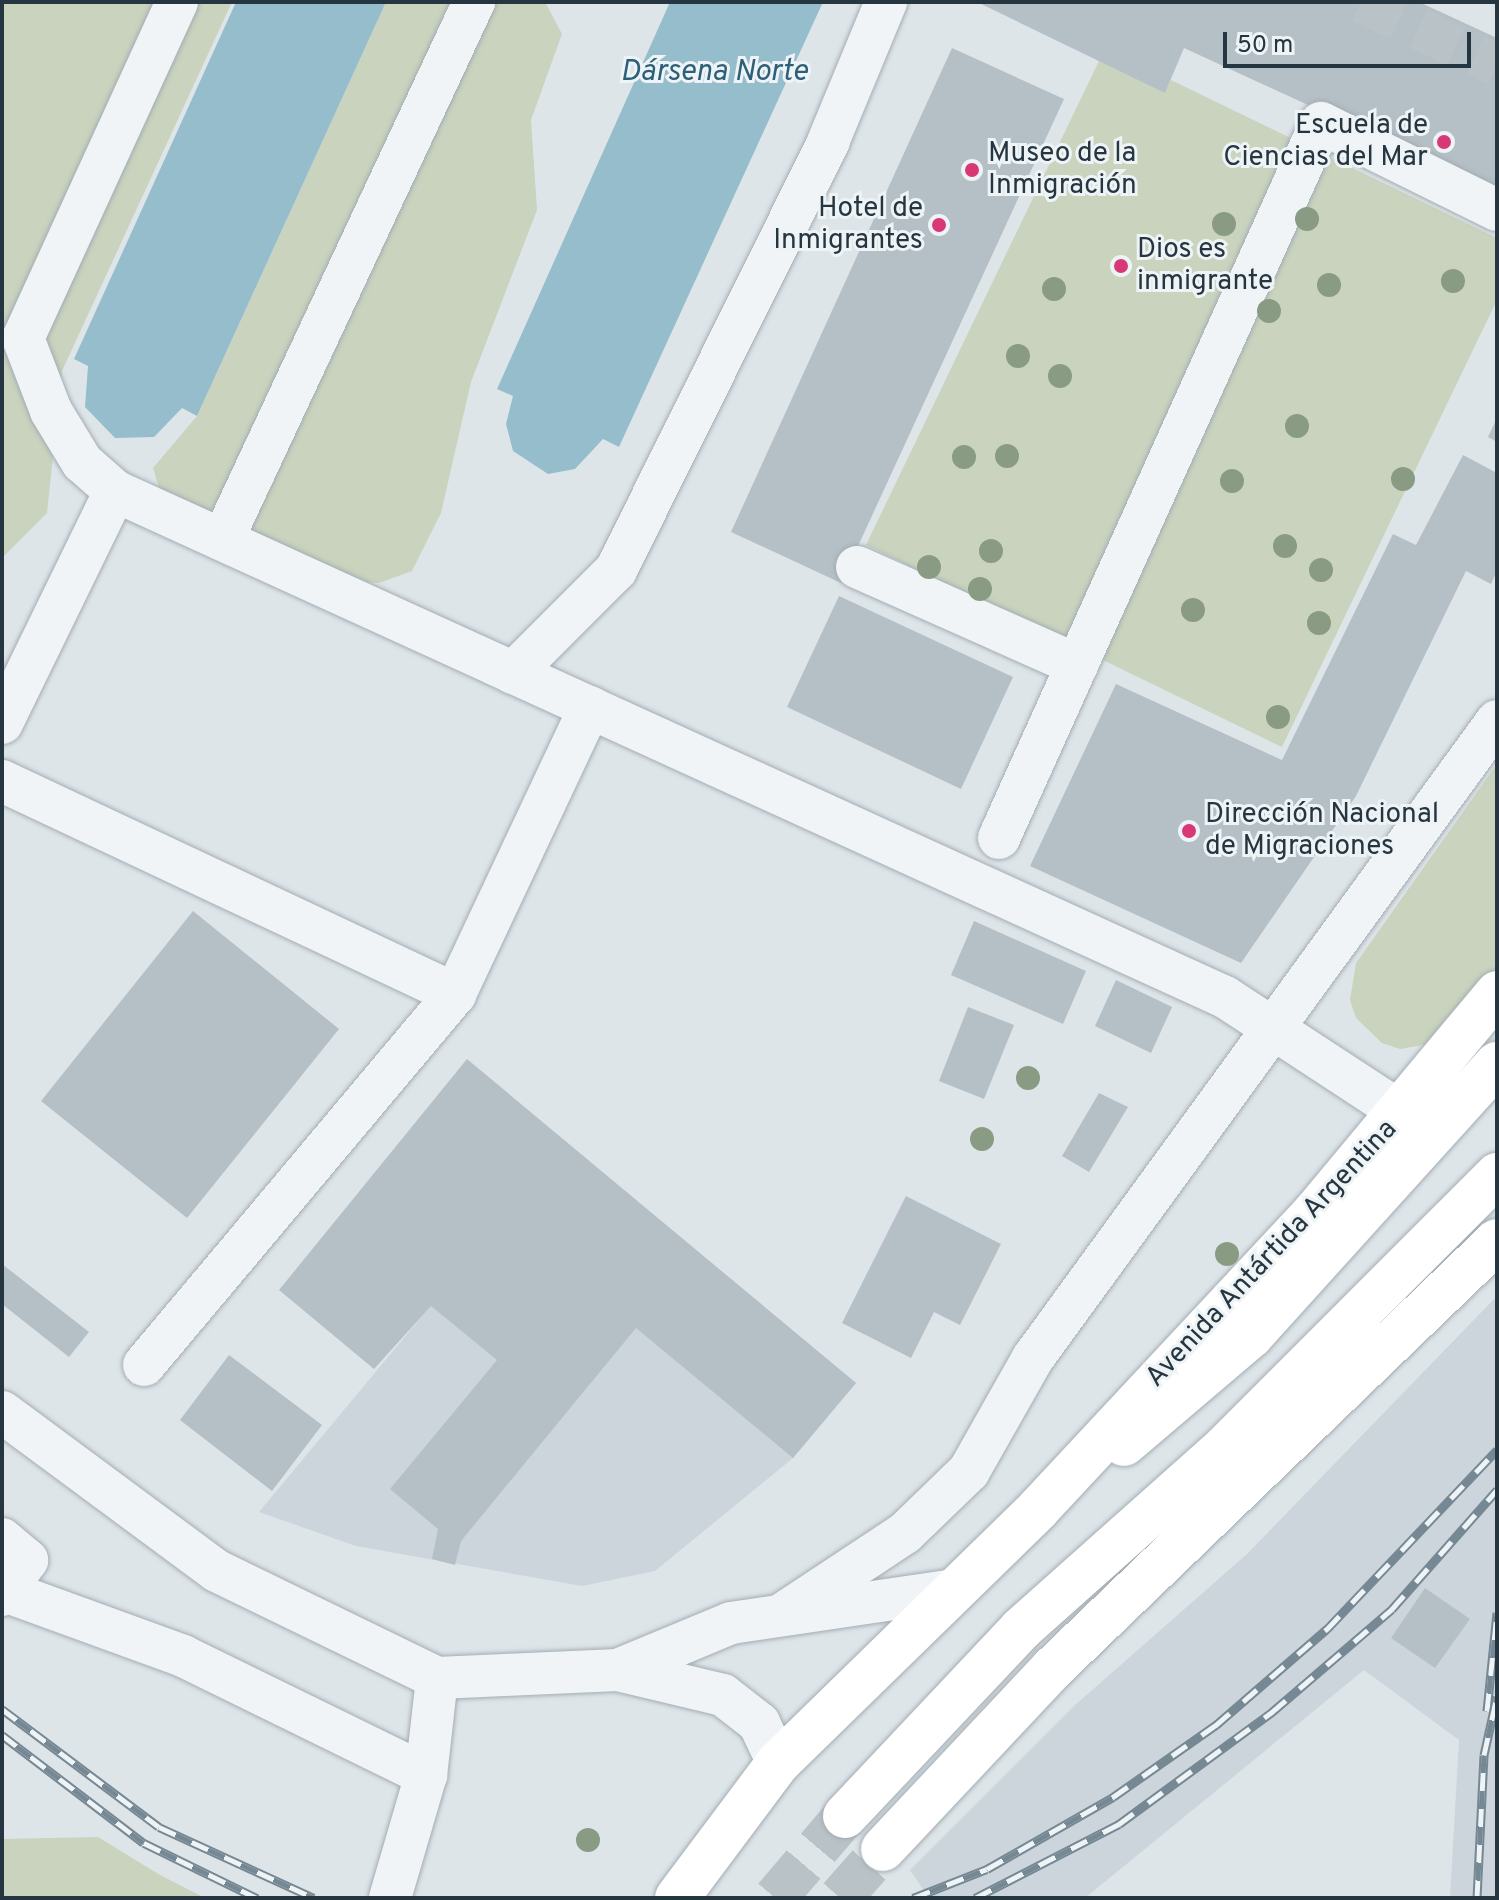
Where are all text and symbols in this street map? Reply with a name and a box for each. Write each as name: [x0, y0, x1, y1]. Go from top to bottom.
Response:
scale bar: [1227, 16, 1475, 66]
text: 50 m: [1237, 31, 1293, 61]
water label: Dársena Norte: [620, 55, 808, 91]
place label: Escuela de Ciencias del Mar: [1223, 109, 1428, 175]
marker: Escuela de Ciencias del Mar: [1435, 133, 1453, 151]
place label: Museo de la Inmigración: [988, 137, 1137, 203]
marker: Museo de la Inmigración: [963, 161, 981, 179]
place label: Hotel de Inmigrantes: [773, 192, 923, 258]
marker: Hotel de Inmigrantes: [930, 216, 948, 234]
place label: Dios es inmigrante: [1137, 233, 1273, 299]
marker: Dios es inmigrante: [1112, 257, 1130, 275]
place label: Dirección Nacional de Migraciones: [1205, 798, 1439, 864]
marker: Dirección Nacional de Migraciones: [1180, 822, 1198, 840]
street label: Avenida Antártida Argentina: [1138, 1113, 1406, 1395]

